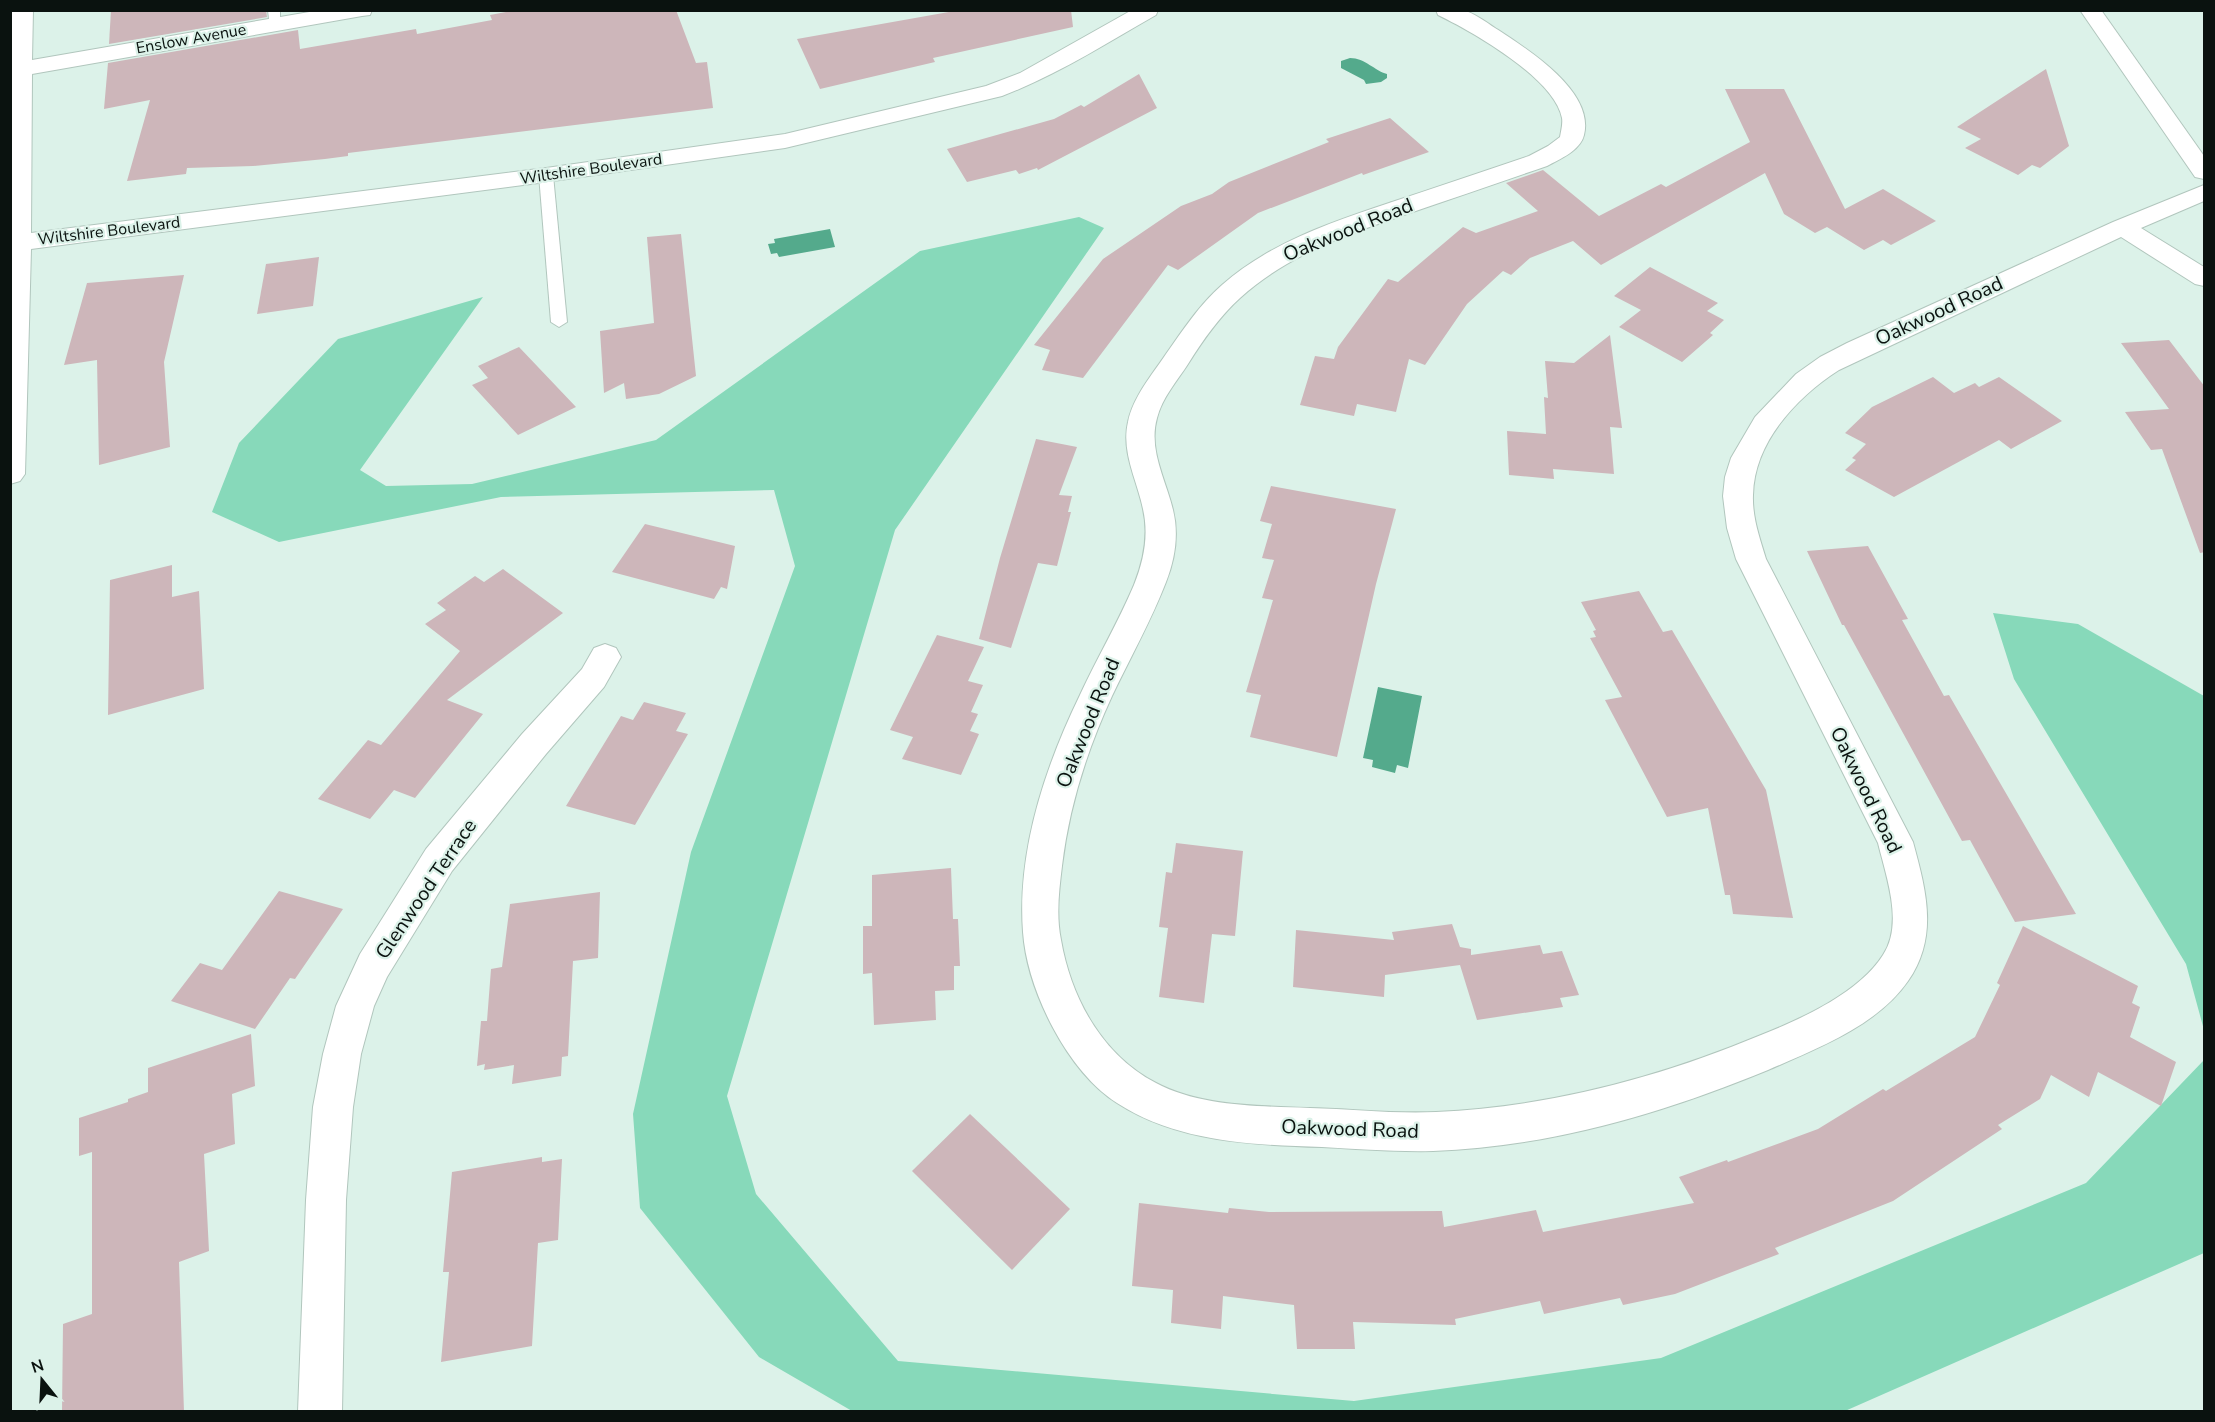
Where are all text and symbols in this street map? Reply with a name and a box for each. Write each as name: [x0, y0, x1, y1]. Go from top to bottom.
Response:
street label: Enslow Avenue: [134, 18, 248, 60]
street label: Wiltshire Boulevard: [518, 148, 664, 190]
street label: Oakwood Road: [1279, 192, 1417, 268]
street label: Wiltshire Boulevard: [36, 211, 182, 251]
street label: Oakwood Road: [1871, 270, 2007, 352]
street label: Oakwood Road: [1050, 654, 1126, 792]
street label: Oakwood Road: [1824, 722, 1908, 858]
street label: Glenwood Terrace: [369, 814, 483, 964]
street label: Oakwood Road: [1281, 1113, 1419, 1145]
north arrow: [12, 1350, 72, 1410]
text: N: [29, 1354, 47, 1379]

